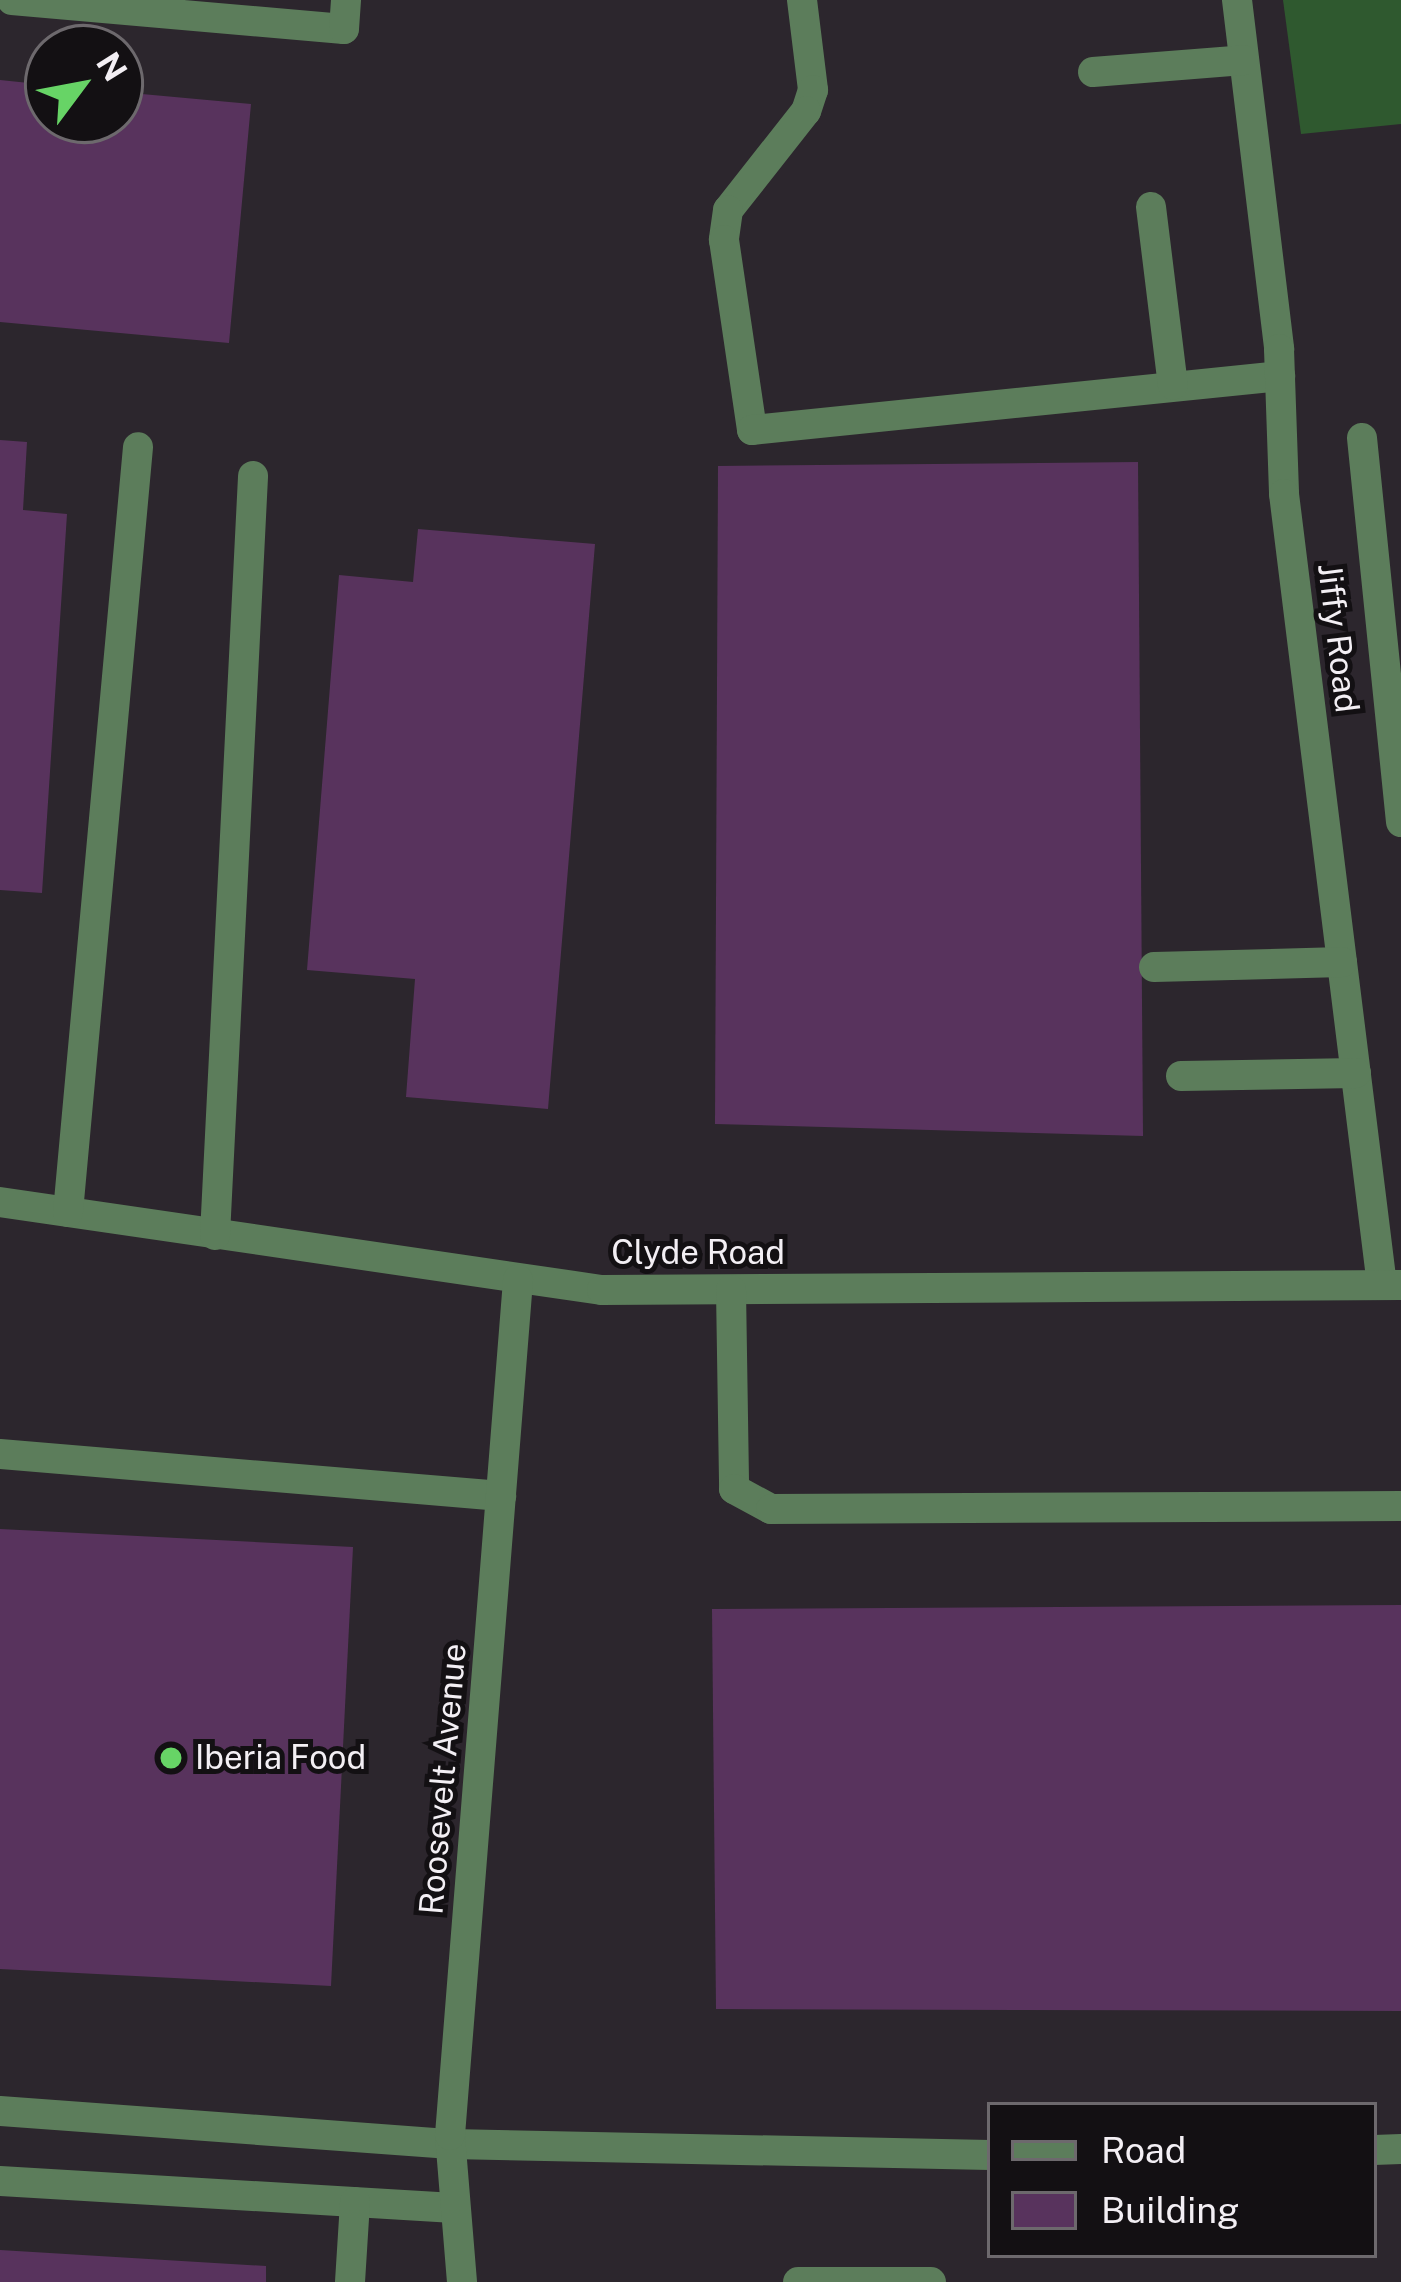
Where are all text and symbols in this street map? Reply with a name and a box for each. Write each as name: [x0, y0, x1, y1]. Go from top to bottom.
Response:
north arrow: [24, 24, 144, 144]
text: N: [89, 45, 135, 88]
street label: Jiffy Road: [1309, 561, 1367, 715]
street label: Clyde Road: [611, 1233, 785, 1273]
street label: Roosevelt Avenue: [411, 1642, 475, 1916]
place label: Iberia Food: [195, 1738, 366, 1778]
marker: Iberia Food: [158, 1745, 184, 1771]
legend: [987, 2102, 1377, 2258]
text: Road: [1101, 2129, 1186, 2171]
text: Building: [1101, 2189, 1239, 2231]

